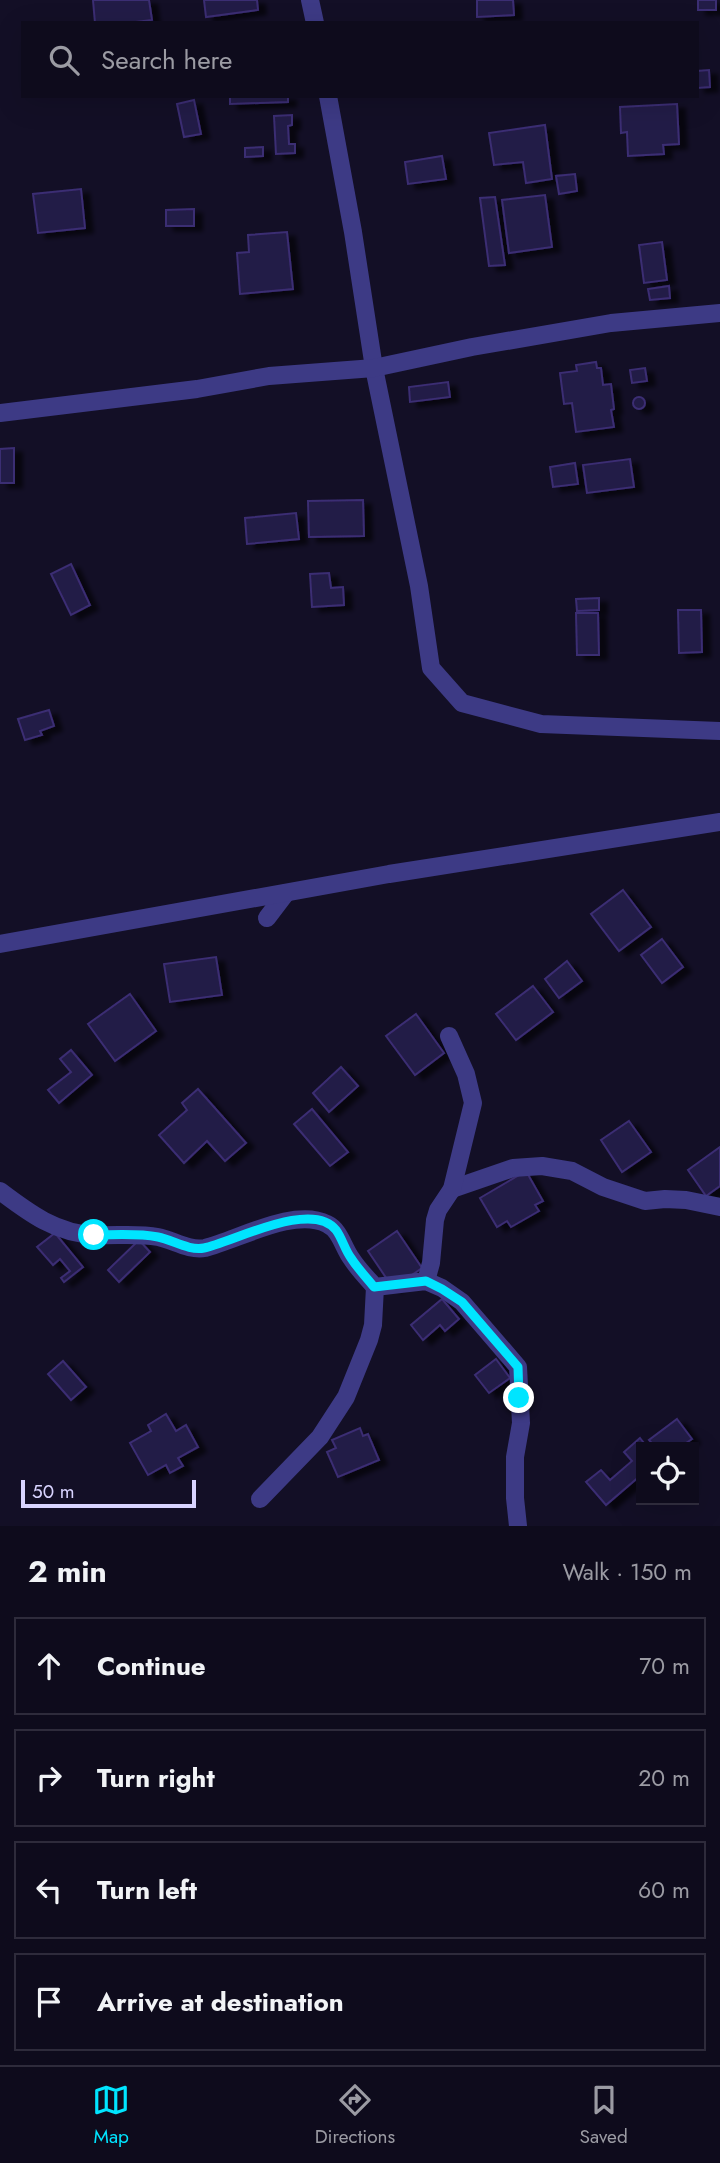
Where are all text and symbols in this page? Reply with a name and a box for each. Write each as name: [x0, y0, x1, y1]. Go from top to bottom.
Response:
search box: [21, 21, 699, 98]
icon: search: [45, 41, 83, 79]
text: Search here: [101, 41, 233, 79]
route start: [78, 1219, 109, 1250]
route end: [503, 1382, 534, 1413]
map controls: [636, 1442, 699, 1505]
button: locate: [636, 1442, 699, 1505]
scale bar: [21, 1477, 196, 1509]
text: 50 m: [32, 1478, 75, 1505]
text: 2 min: [28, 1550, 107, 1593]
text: Walk · 150 m: [562, 1555, 692, 1589]
icon: ahead: [30, 1647, 68, 1685]
text: Continue: [97, 1647, 206, 1685]
text: 70 m: [639, 1649, 690, 1683]
icon: right: [30, 1759, 68, 1797]
text: Turn right: [97, 1759, 215, 1797]
text: 20 m: [638, 1761, 690, 1795]
icon: left: [30, 1871, 68, 1909]
text: Turn left: [97, 1871, 197, 1909]
text: 60 m: [638, 1873, 690, 1907]
icon: arrive: [30, 1983, 68, 2021]
text: Arrive at destination: [97, 1983, 344, 2021]
tab: Map: [92, 2081, 130, 2150]
tab: Directions: [315, 2081, 395, 2150]
tab: Saved: [580, 2081, 628, 2150]

